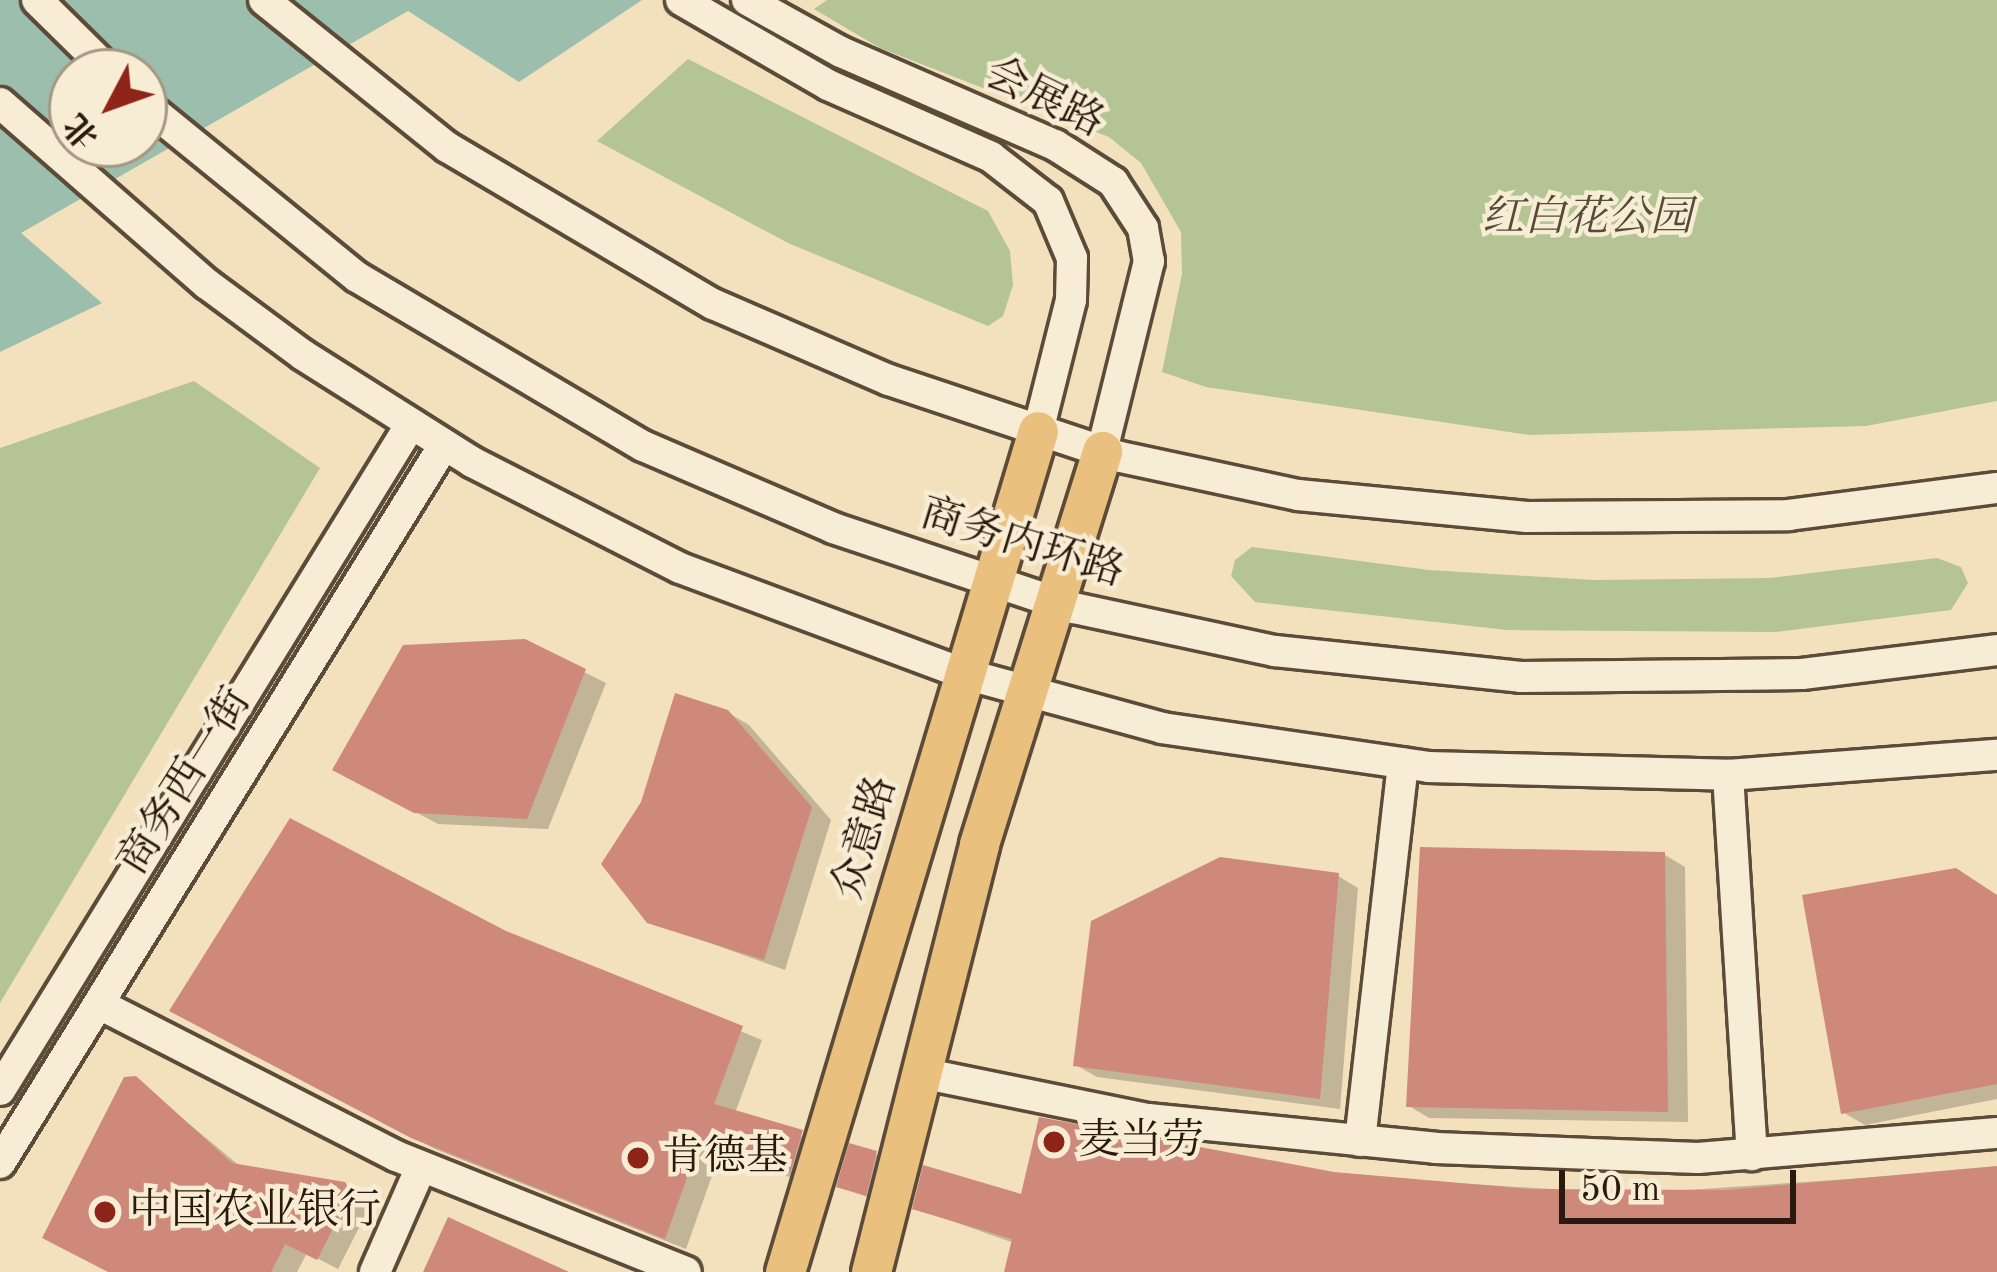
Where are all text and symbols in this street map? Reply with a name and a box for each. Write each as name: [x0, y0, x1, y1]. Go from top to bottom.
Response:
north arrow: [48, 48, 168, 168]
street label: 会展路: [976, 49, 1112, 149]
text: 北: [59, 107, 106, 153]
park label: 红白花公园: [1482, 194, 1692, 244]
street label: 商务内环路: [914, 489, 1130, 599]
street label: 商务西一街: [109, 680, 263, 884]
street label: 众意路: [823, 770, 909, 906]
place label: 麦当劳: [1078, 1117, 1204, 1167]
marker: 麦当劳: [1041, 1129, 1067, 1155]
place label: 肯德基: [662, 1133, 788, 1183]
marker: 肯德基: [625, 1145, 651, 1171]
scale bar: [1565, 1146, 1802, 1220]
text: 50 m: [1580, 1173, 1660, 1209]
place label: 中国农业银行: [129, 1187, 381, 1237]
marker: 中国农业银行: [92, 1199, 118, 1225]

